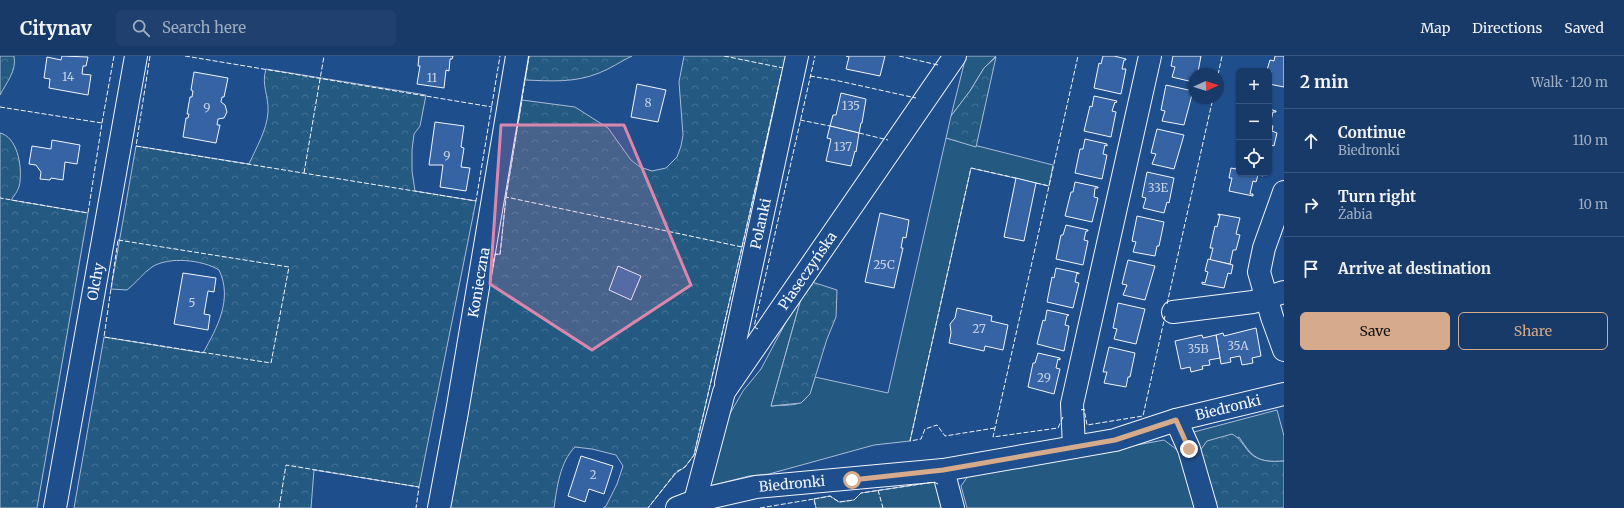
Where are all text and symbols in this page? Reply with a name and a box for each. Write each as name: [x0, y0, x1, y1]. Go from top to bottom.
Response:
search box: [116, 10, 396, 46]
text: Citynav: [20, 16, 92, 40]
icon: search: [130, 17, 152, 39]
text: Search here: [162, 18, 246, 37]
text: Map: [1420, 19, 1450, 37]
text: Directions: [1472, 19, 1542, 37]
text: Saved: [1564, 19, 1604, 37]
north arrow: [1188, 68, 1224, 104]
map controls: [1236, 68, 1272, 176]
button: +: [1236, 68, 1272, 104]
house number: 14: [62, 69, 75, 84]
house number: 11: [427, 70, 438, 85]
text: 2 min: [1300, 71, 1348, 93]
text: Walk · 120 m: [1531, 74, 1608, 91]
house number: 8: [644, 95, 652, 110]
house number: 135: [842, 98, 860, 113]
house number: 9: [203, 100, 211, 115]
button: −: [1236, 104, 1272, 140]
text: Continue: [1338, 123, 1406, 142]
icon: ahead: [1300, 130, 1322, 152]
text: 110 m: [1573, 132, 1608, 149]
house number: 137: [834, 139, 852, 154]
button: locate: [1236, 140, 1272, 176]
text: Biedronki: [1338, 142, 1400, 159]
house number: 9: [443, 148, 451, 163]
house number: 33E: [1148, 180, 1169, 195]
text: Turn right: [1338, 187, 1416, 206]
icon: right: [1300, 194, 1322, 216]
street label: Polanki: [746, 196, 775, 251]
text: 10 m: [1578, 196, 1608, 213]
text: Żabia: [1338, 206, 1372, 223]
street label: Piaseczyńska: [774, 228, 841, 313]
street label: Konieczna: [464, 246, 494, 319]
house number: 25C: [873, 257, 895, 272]
icon: arrive: [1300, 258, 1322, 280]
text: Arrive at destination: [1338, 259, 1491, 278]
street label: Olchy: [83, 260, 108, 302]
house number: 5: [188, 295, 196, 310]
button: Save: [1300, 312, 1450, 350]
button: Share: [1458, 312, 1608, 350]
house number: 27: [972, 321, 986, 336]
house number: 35A: [1227, 338, 1249, 353]
house number: 35B: [1188, 341, 1208, 356]
house number: 29: [1037, 370, 1051, 385]
street label: Biedronki: [1194, 391, 1263, 424]
route end: [1180, 440, 1198, 458]
house number: 2: [589, 467, 597, 482]
route start: [843, 471, 861, 489]
street label: Biedronki: [758, 472, 826, 496]

